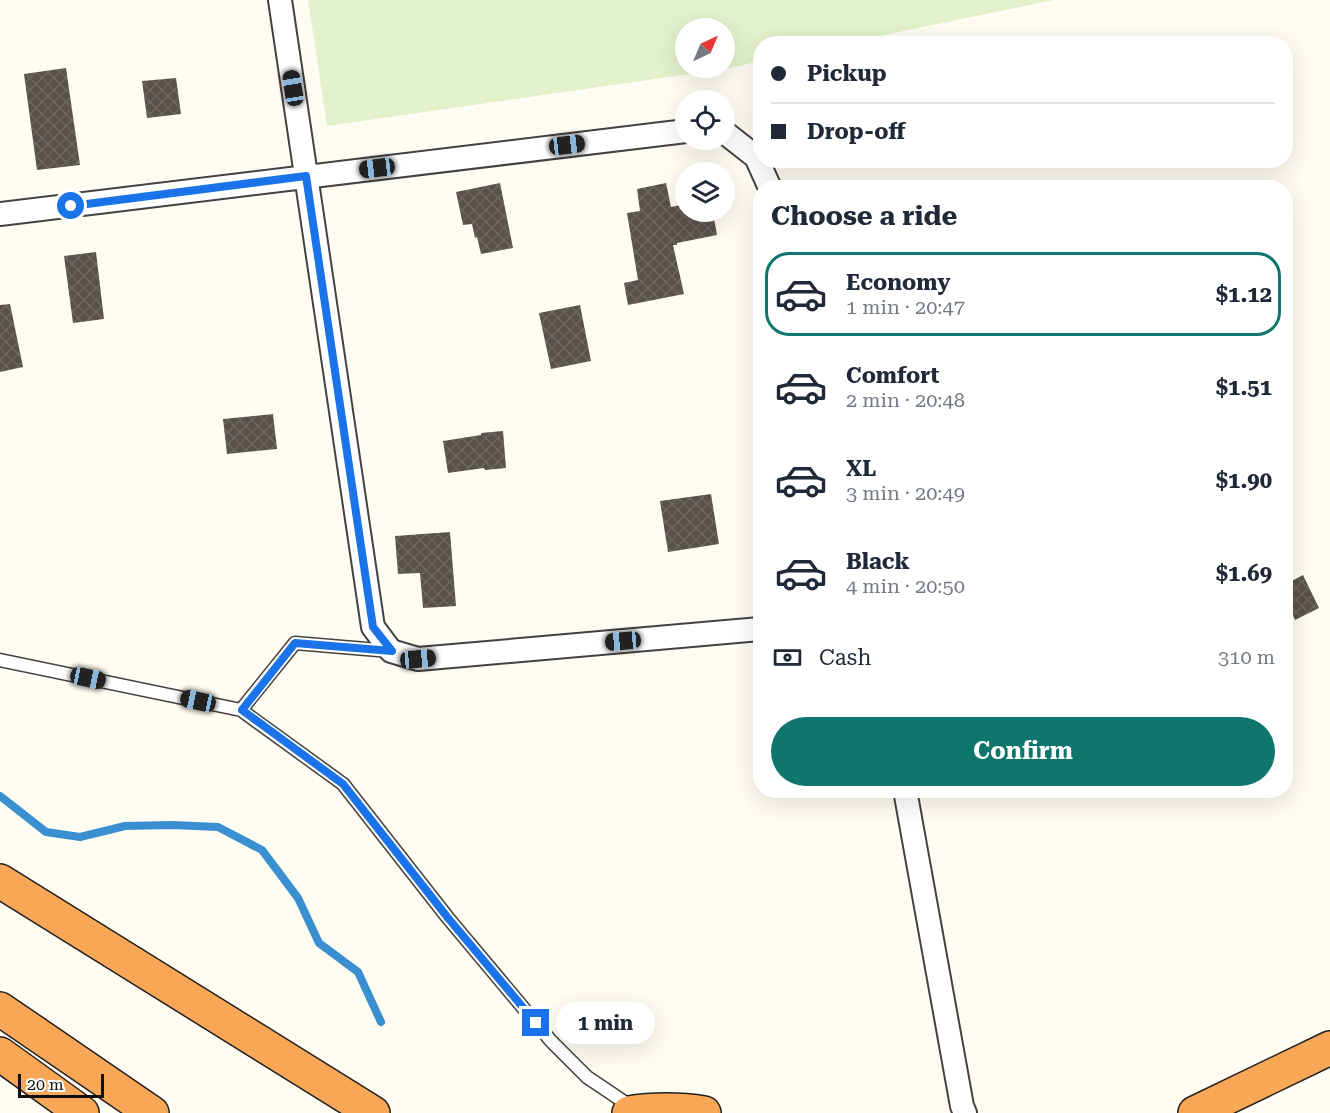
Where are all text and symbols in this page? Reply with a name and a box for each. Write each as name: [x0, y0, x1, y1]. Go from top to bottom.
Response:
north arrow: [675, 18, 735, 78]
map controls: [675, 18, 735, 222]
text: Pickup: [807, 61, 887, 86]
car: [281, 69, 305, 107]
button: locate: [675, 90, 735, 150]
text: Drop-off: [807, 119, 905, 144]
car: [548, 134, 586, 156]
car: [358, 157, 396, 179]
button: layers: [675, 162, 735, 222]
route start: [57, 192, 84, 219]
text: Choose a ride: [771, 200, 957, 232]
icon: car: [774, 267, 828, 321]
text: Economy: [846, 270, 950, 295]
text: $1.12: [1216, 282, 1272, 307]
text: 1 min · 20:47: [846, 295, 965, 319]
icon: car: [774, 360, 828, 414]
text: Comfort: [846, 363, 939, 388]
text: $1.51: [1216, 375, 1272, 400]
text: 2 min · 20:48: [846, 388, 965, 412]
icon: car: [774, 453, 828, 507]
text: XL: [846, 456, 876, 481]
text: $1.90: [1216, 468, 1272, 493]
text: 3 min · 20:49: [846, 481, 965, 505]
icon: car: [774, 546, 828, 600]
text: Black: [846, 549, 910, 574]
text: $1.69: [1216, 561, 1272, 586]
text: 4 min · 20:50: [846, 574, 965, 598]
car: [604, 630, 642, 652]
icon: cash: [771, 641, 804, 674]
text: Cash: [819, 645, 871, 670]
text: 310 m: [1218, 645, 1275, 669]
car: [399, 648, 437, 670]
car: [69, 665, 107, 691]
car: [179, 688, 217, 714]
button: Confirm: [771, 717, 1275, 786]
callout: 1 min: [557, 1002, 656, 1044]
route end: [522, 1009, 549, 1036]
text: 1 min: [578, 1011, 633, 1035]
scale bar: [18, 1071, 104, 1098]
text: 20 m: [27, 1075, 64, 1094]

